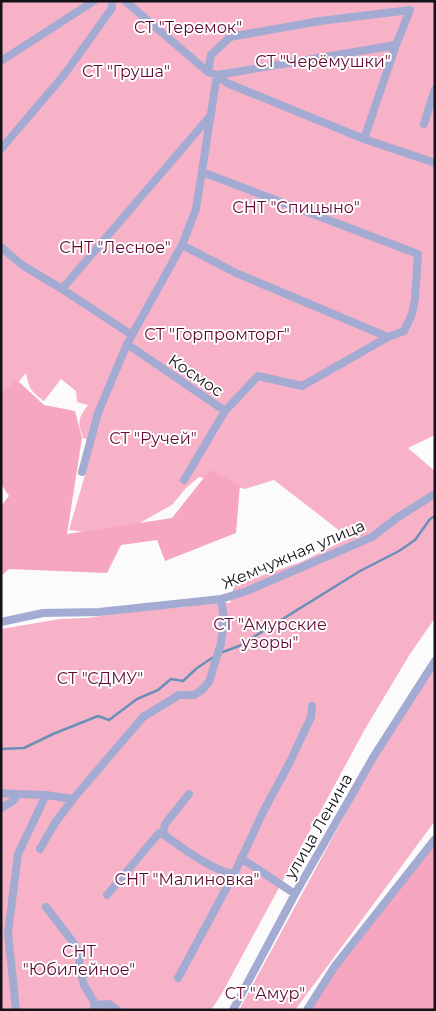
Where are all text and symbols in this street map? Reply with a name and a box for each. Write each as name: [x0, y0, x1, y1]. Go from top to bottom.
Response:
park label: СТ "Теремок": [134, 18, 242, 37]
park label: СТ "Черёмушки": [255, 52, 391, 71]
park label: СТ "Груша": [82, 62, 170, 81]
park label: СНТ "Спицыно": [232, 198, 360, 217]
park label: СНТ "Лесное": [59, 238, 171, 257]
park label: СТ "Горпромторг": [144, 325, 290, 344]
street label: Космос: [165, 350, 227, 401]
park label: СТ "Ручей": [109, 429, 197, 448]
street label: Жемчужная улица: [219, 516, 368, 593]
park label: СТ "Амурские узоры": [213, 615, 327, 652]
park label: СТ "СДМУ": [57, 669, 143, 688]
street label: улица Ленина: [280, 770, 356, 883]
park label: СНТ "Малиновка": [114, 870, 260, 889]
park label: СНТ "Юбилейное": [23, 942, 135, 979]
park label: СТ "Амур": [225, 984, 305, 1003]

